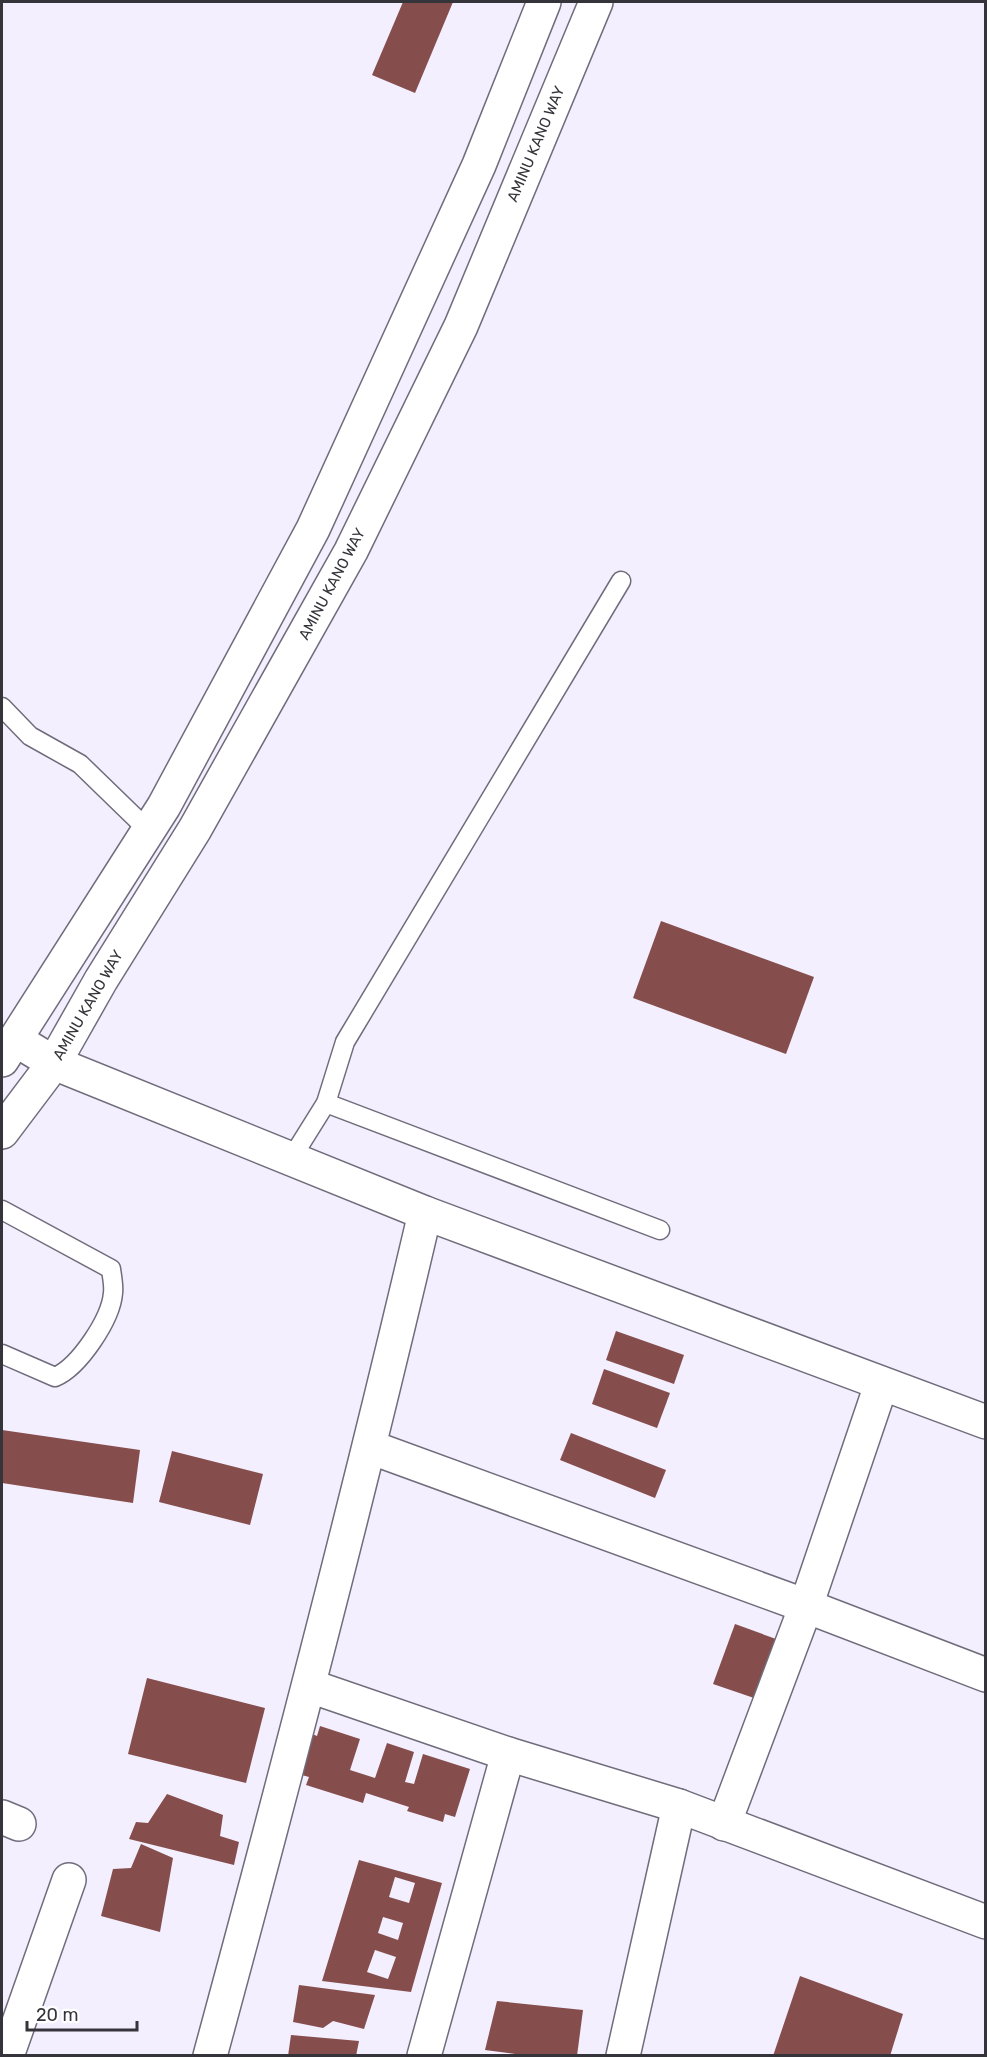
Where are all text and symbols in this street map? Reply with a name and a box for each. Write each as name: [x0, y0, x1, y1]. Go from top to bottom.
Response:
street label: AMINU KANO WAY: [503, 83, 569, 205]
street label: AMINU KANO WAY: [295, 525, 369, 643]
street label: AMINU KANO WAY: [49, 947, 127, 1063]
scale bar: [27, 1994, 136, 2032]
text: 20 m: [36, 2004, 78, 2026]

